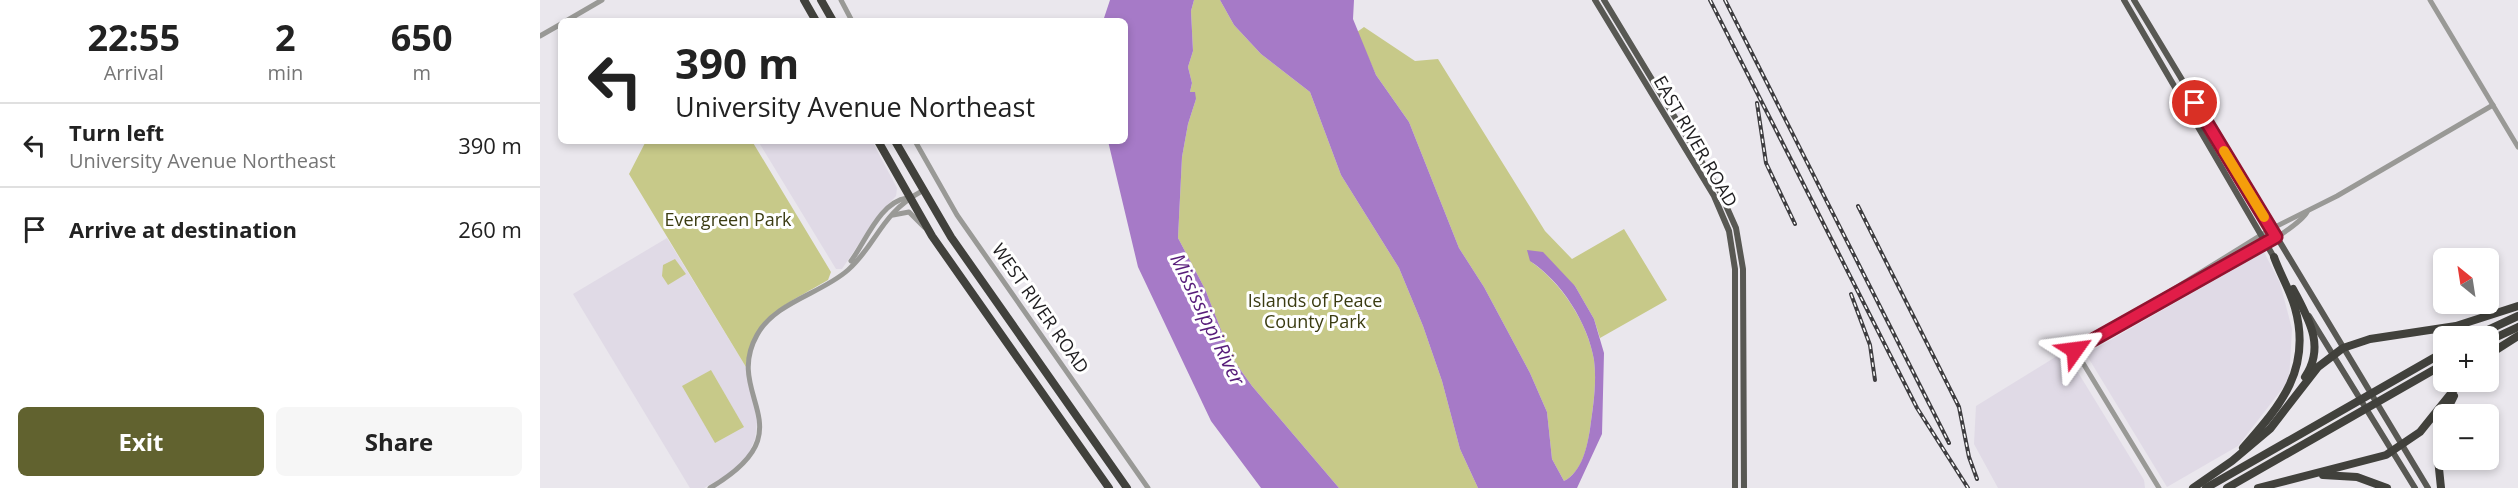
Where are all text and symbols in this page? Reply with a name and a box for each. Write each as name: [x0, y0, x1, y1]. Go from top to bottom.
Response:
text: 22:55: [87, 13, 180, 62]
text: 2: [275, 13, 296, 62]
text: 650: [391, 13, 453, 62]
text: 390 m: [675, 34, 799, 91]
icon: left: [576, 42, 654, 120]
text: Arrival: [104, 59, 164, 86]
text: min: [267, 59, 303, 86]
text: m: [412, 59, 431, 86]
street label: EAST RIVER ROAD: [1649, 71, 1743, 211]
pin: [2169, 77, 2220, 128]
icon: arrive: [2178, 86, 2211, 119]
text: University Avenue Northeast: [675, 88, 1035, 125]
text: Turn left: [69, 117, 164, 147]
icon: left: [18, 129, 51, 162]
text: 390 m: [458, 130, 522, 160]
text: University Avenue Northeast: [69, 147, 336, 174]
park label: Evergreen Park: [664, 207, 792, 231]
icon: arrive: [18, 213, 51, 246]
text: Arrive at destination: [69, 214, 297, 244]
text: 260 m: [458, 214, 522, 244]
street label: WEST RIVER ROAD: [987, 238, 1095, 378]
north arrow: [2433, 248, 2499, 314]
map controls: [2433, 248, 2499, 470]
water label: Mississippi River: [1164, 249, 1252, 390]
park label: Islands of Peace County Park: [1248, 288, 1382, 333]
position arrow: [2043, 318, 2107, 382]
button: +: [2433, 326, 2499, 392]
button: −: [2433, 404, 2499, 470]
button: Exit: [18, 407, 264, 476]
button: Share: [276, 407, 522, 476]

